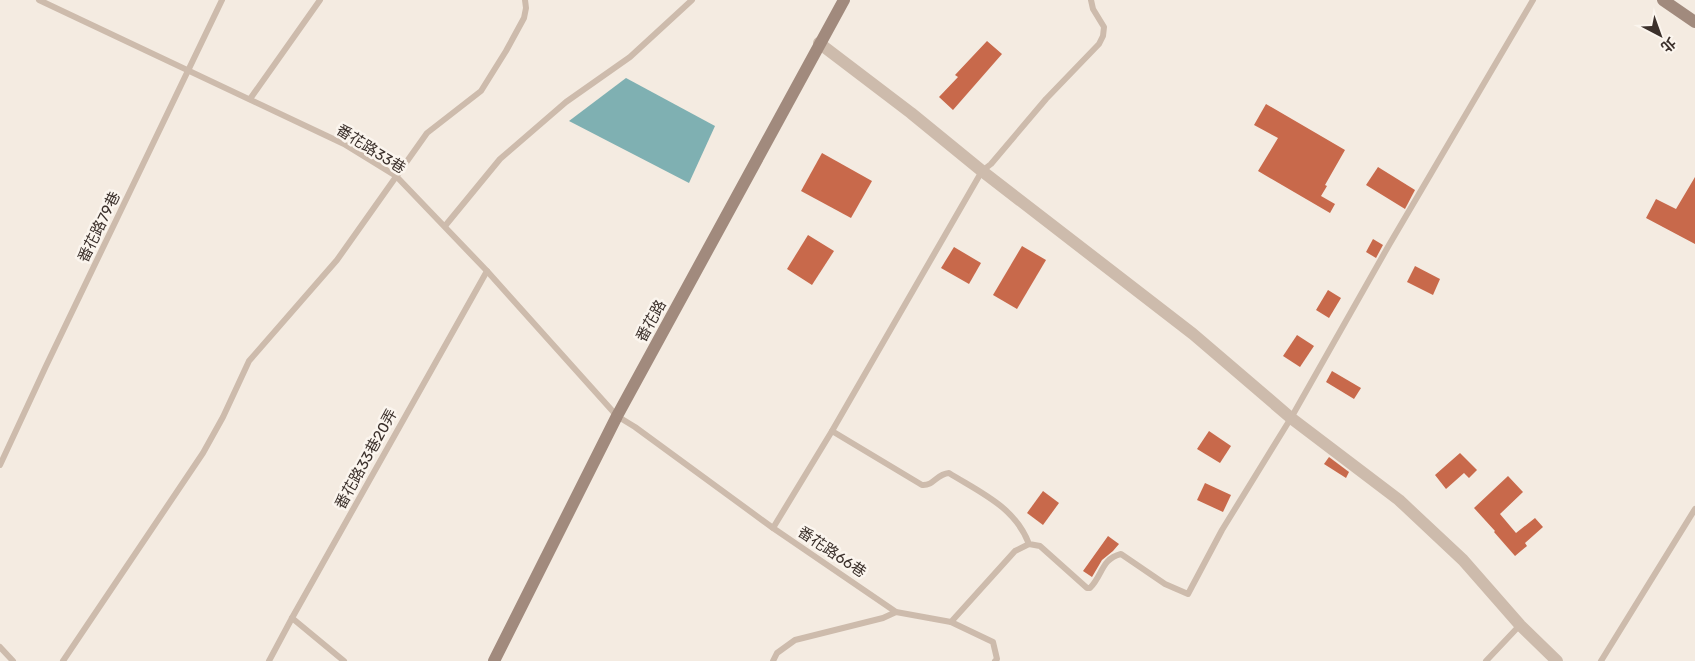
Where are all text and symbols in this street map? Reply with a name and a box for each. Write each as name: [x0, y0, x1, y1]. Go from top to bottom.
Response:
north arrow: [1635, 10, 1685, 60]
text: 北: [1657, 33, 1679, 55]
street label: 番花路33巷: [333, 121, 409, 177]
street label: 番花路79巷: [74, 189, 124, 265]
street label: 番花路: [632, 297, 670, 345]
street label: 番花路33巷20弄: [331, 406, 401, 512]
street label: 番花路66巷: [795, 523, 869, 581]

